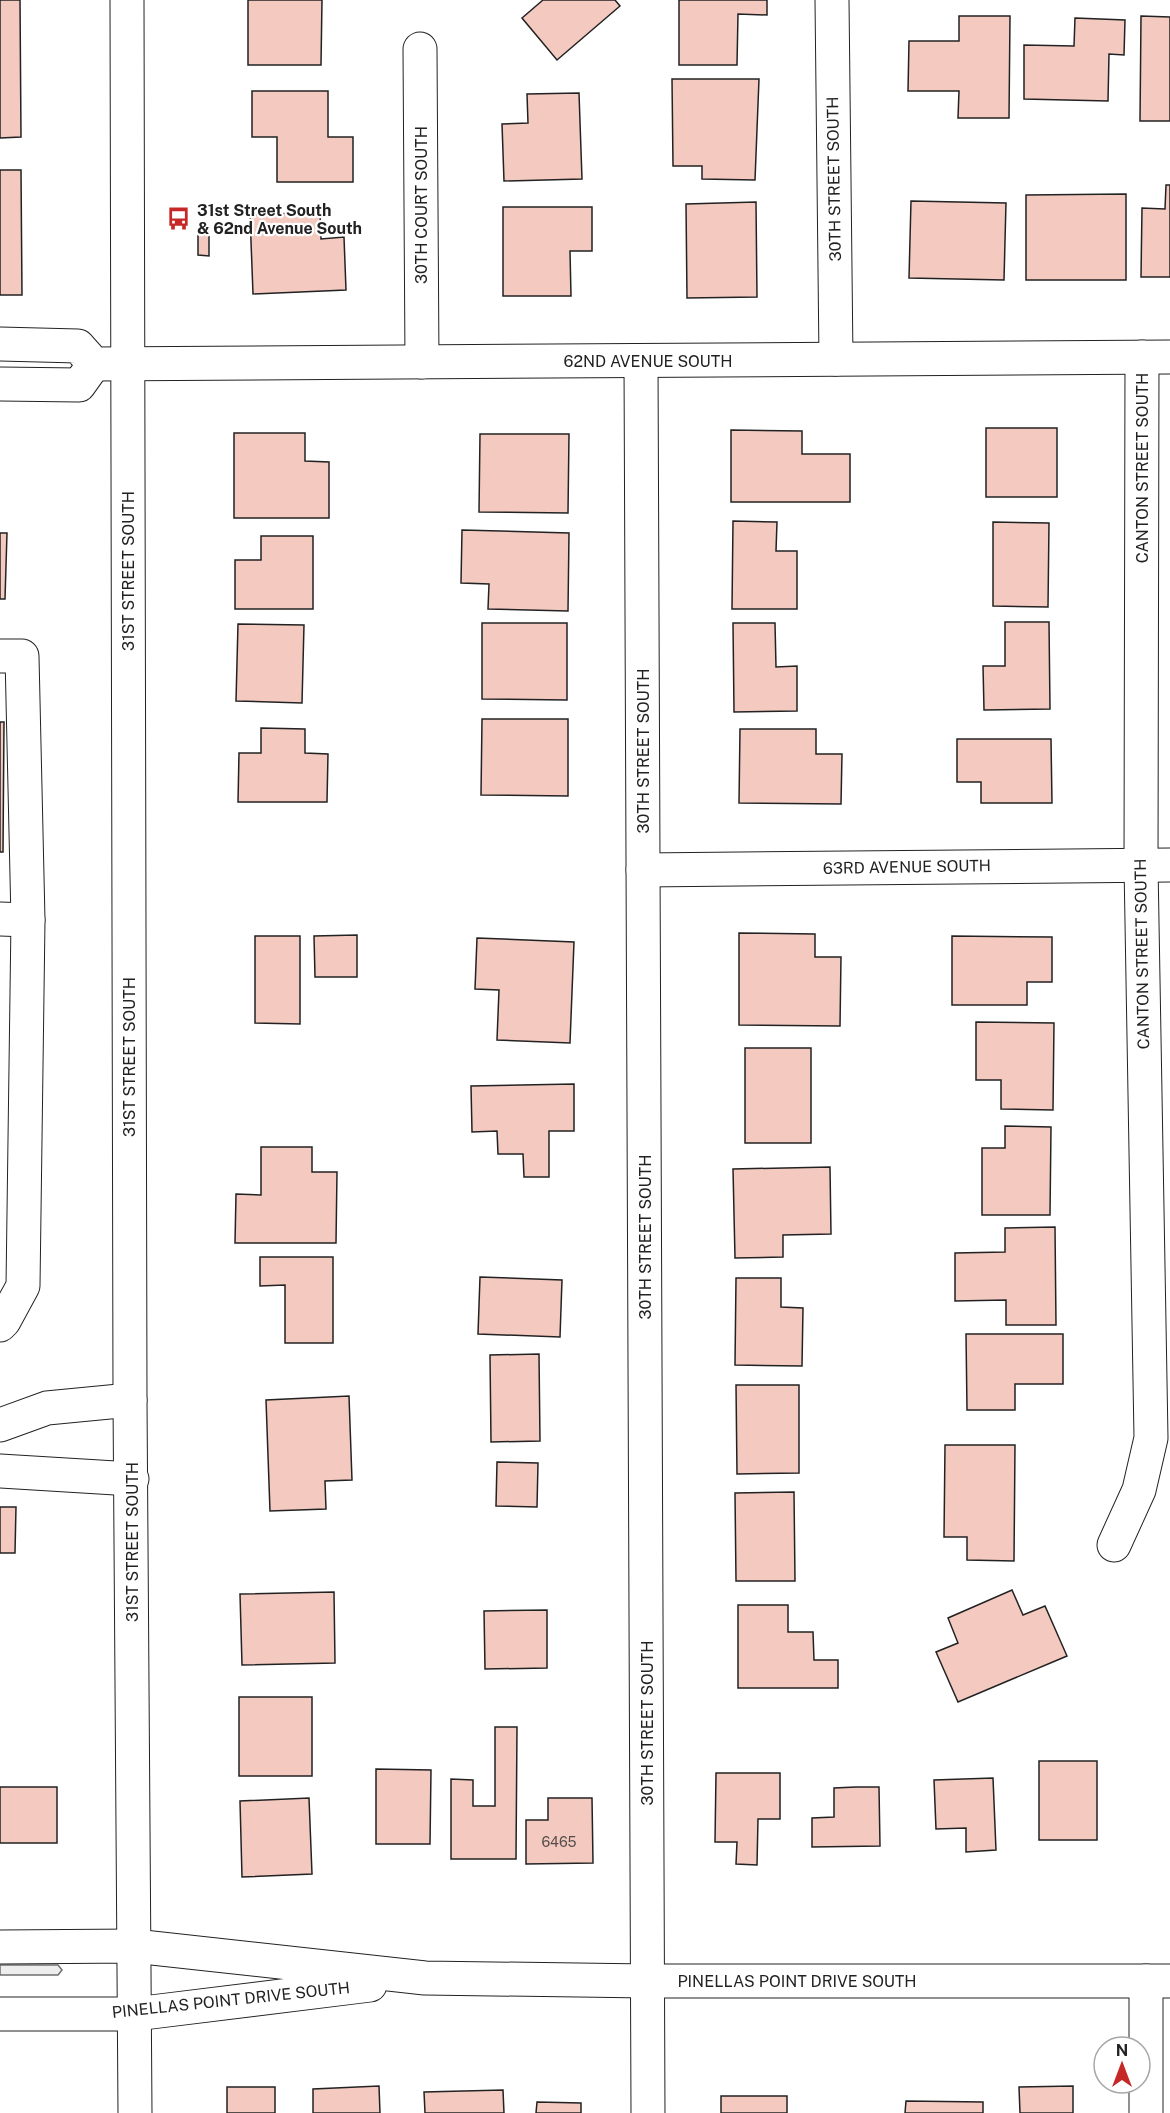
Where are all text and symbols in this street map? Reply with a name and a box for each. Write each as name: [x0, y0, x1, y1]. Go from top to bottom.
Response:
street label: 30TH STREET SOUTH: [823, 96, 845, 262]
street label: 30TH COURT SOUTH: [412, 126, 431, 284]
place label: 31st Street South & 62nd Avenue South: [197, 201, 362, 238]
bus stop icon: 31st Street South & 62nd Avenue South: [166, 206, 192, 232]
street label: 62ND AVENUE SOUTH: [564, 352, 732, 371]
street label: CANTON STREET SOUTH: [1133, 373, 1152, 563]
street label: 31ST STREET SOUTH: [119, 491, 138, 651]
street label: 30TH STREET SOUTH: [634, 669, 653, 833]
street label: 63RD AVENUE SOUTH: [823, 856, 991, 878]
street label: CANTON STREET SOUTH: [1131, 859, 1153, 1049]
street label: 31ST STREET SOUTH: [120, 977, 139, 1137]
street label: 30TH STREET SOUTH: [636, 1155, 655, 1319]
street label: 31ST STREET SOUTH: [123, 1462, 142, 1622]
street label: 30TH STREET SOUTH: [638, 1641, 657, 1805]
house number: 6465: [541, 1834, 577, 1850]
street label: PINELLAS POINT DRIVE SOUTH: [677, 1972, 917, 1991]
street label: PINELLAS POINT DRIVE SOUTH: [111, 1978, 351, 2022]
north arrow: [1092, 2035, 1152, 2095]
text: N: [1116, 2041, 1128, 2060]

